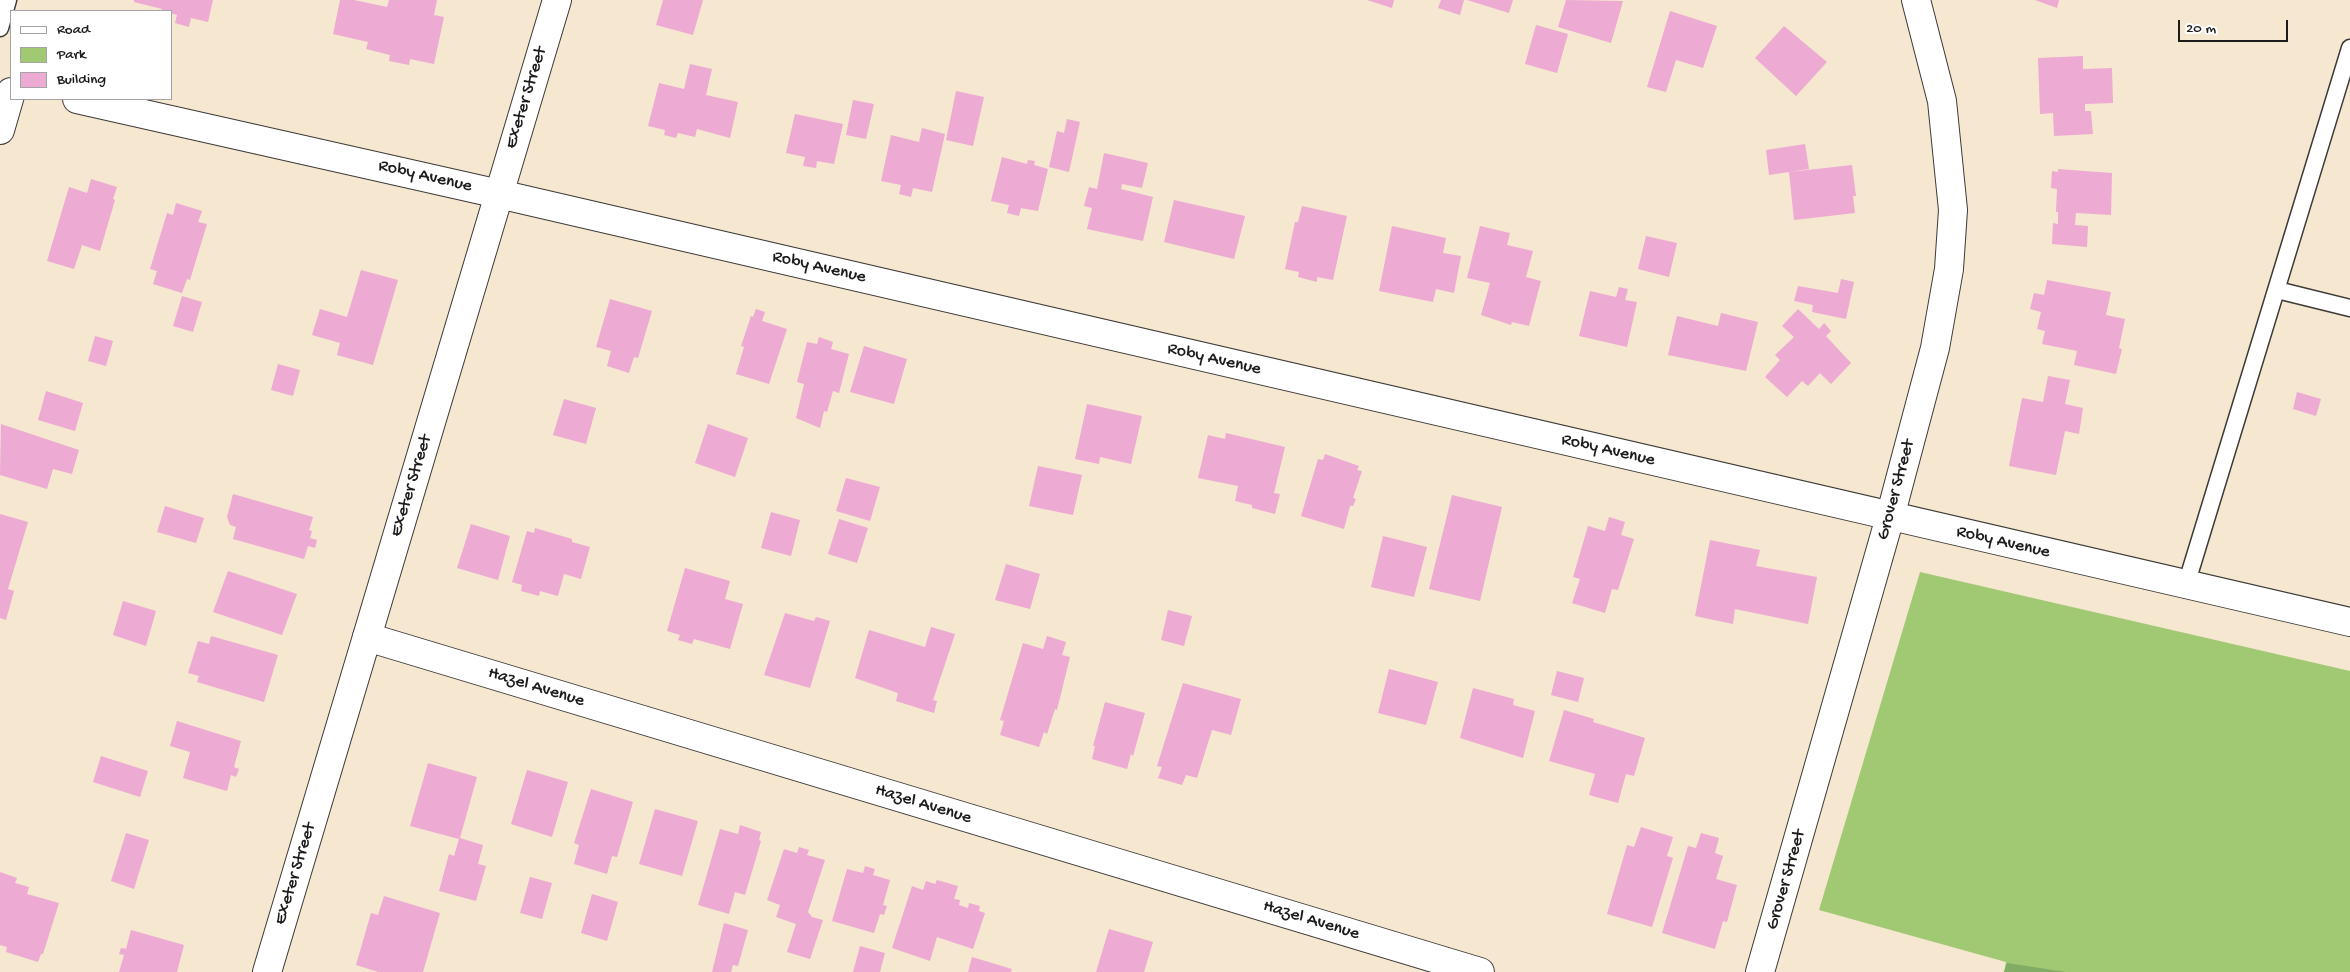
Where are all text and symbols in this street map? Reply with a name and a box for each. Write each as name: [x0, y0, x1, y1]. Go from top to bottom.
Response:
legend: [10, 10, 172, 100]
scale bar: [2180, 10, 2290, 42]
text: 20 m: [2186, 20, 2216, 38]
text: Road: [57, 21, 90, 39]
street label: Exeter Street: [501, 45, 553, 151]
text: Park: [57, 46, 86, 64]
text: Building: [57, 71, 106, 89]
street label: Roby Avenue: [376, 156, 474, 198]
street label: Roby Avenue: [770, 247, 868, 289]
street label: Roby Avenue: [1165, 339, 1263, 381]
street label: Roby Avenue: [1559, 430, 1657, 472]
street label: Exeter Street: [386, 433, 438, 539]
street label: Grover Street: [1873, 437, 1921, 543]
street label: Roby Avenue: [1954, 522, 2052, 564]
street label: Hazel Avenue: [485, 663, 587, 713]
street label: Hazel Avenue: [872, 780, 974, 830]
street label: Exeter Street: [270, 821, 322, 927]
street label: Grover Street: [1762, 828, 1812, 932]
street label: Hazel Avenue: [1260, 896, 1362, 946]

